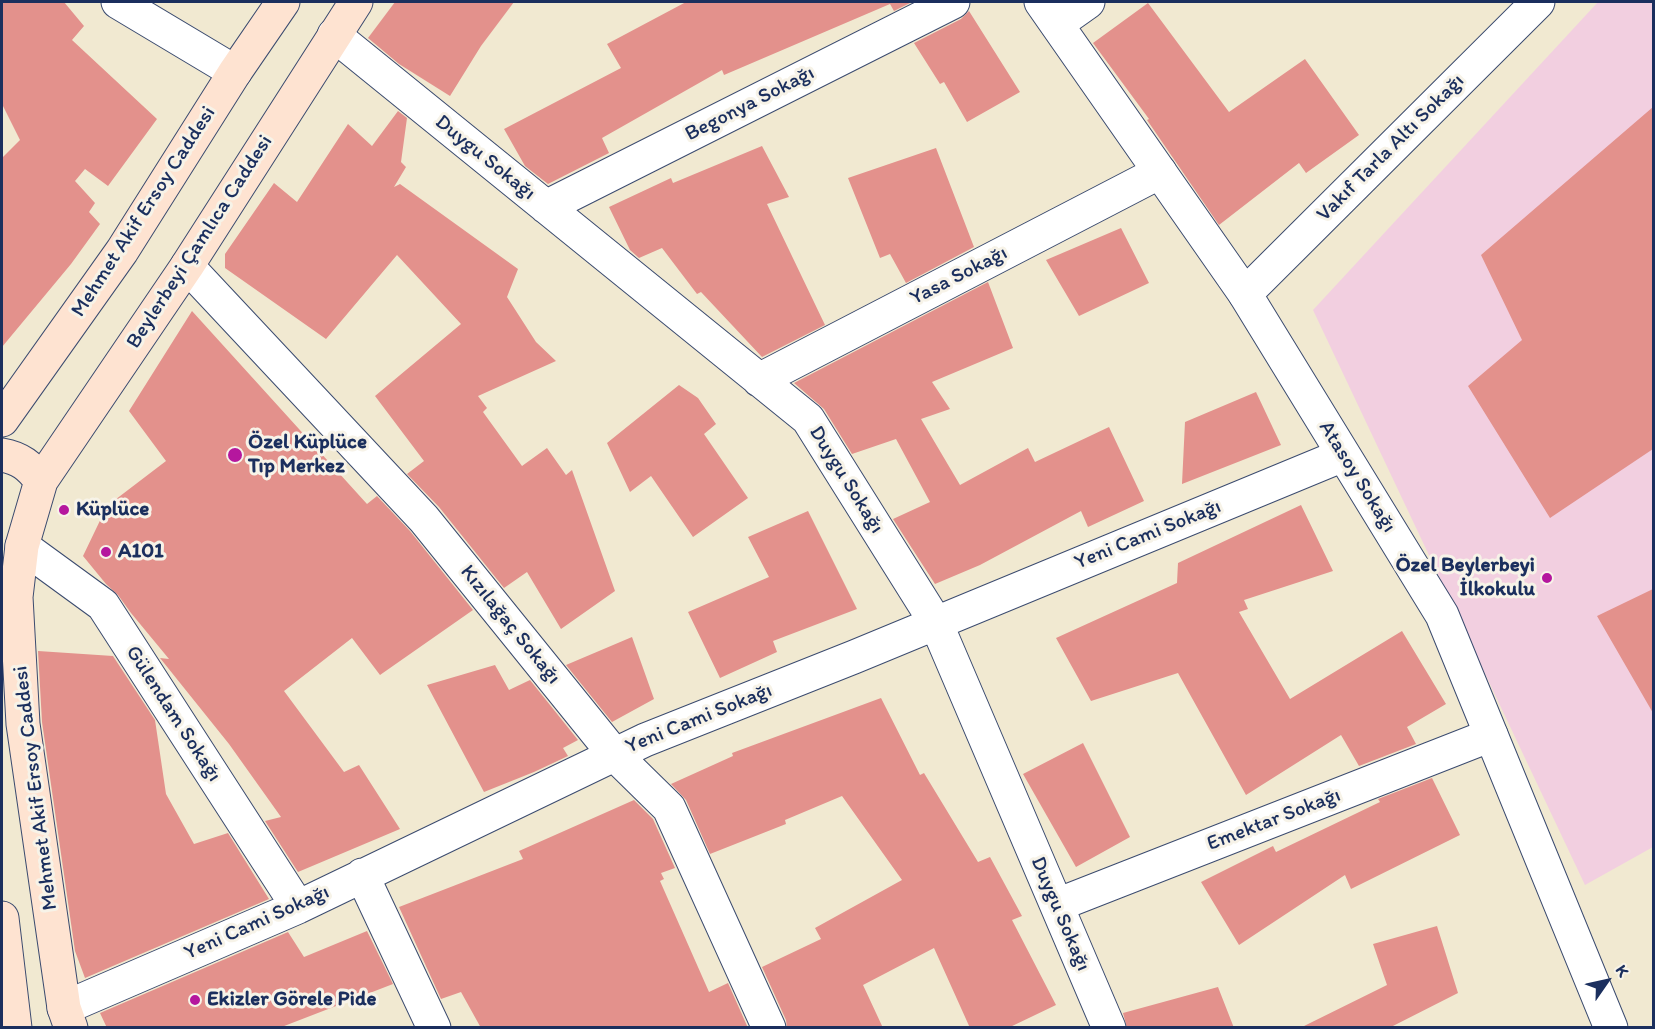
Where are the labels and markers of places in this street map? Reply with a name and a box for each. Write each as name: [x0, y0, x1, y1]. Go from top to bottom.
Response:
place label: Özel Küplüce Tıp Merkez: [248, 430, 367, 480]
marker: Özel Küplüce Tıp Merkez: [226, 446, 244, 464]
place label: Küplüce: [76, 497, 149, 523]
marker: Küplüce: [57, 503, 71, 517]
place label: A101: [118, 539, 164, 565]
marker: A101: [99, 545, 113, 559]
place label: Özel Beylerbeyi İlkokulu: [1395, 553, 1535, 603]
marker: Özel Beylerbeyi İlkokulu: [1540, 571, 1554, 585]
place label: Ekizler Görele Pide: [207, 987, 377, 1013]
marker: Ekizler Görele Pide: [188, 993, 202, 1007]

